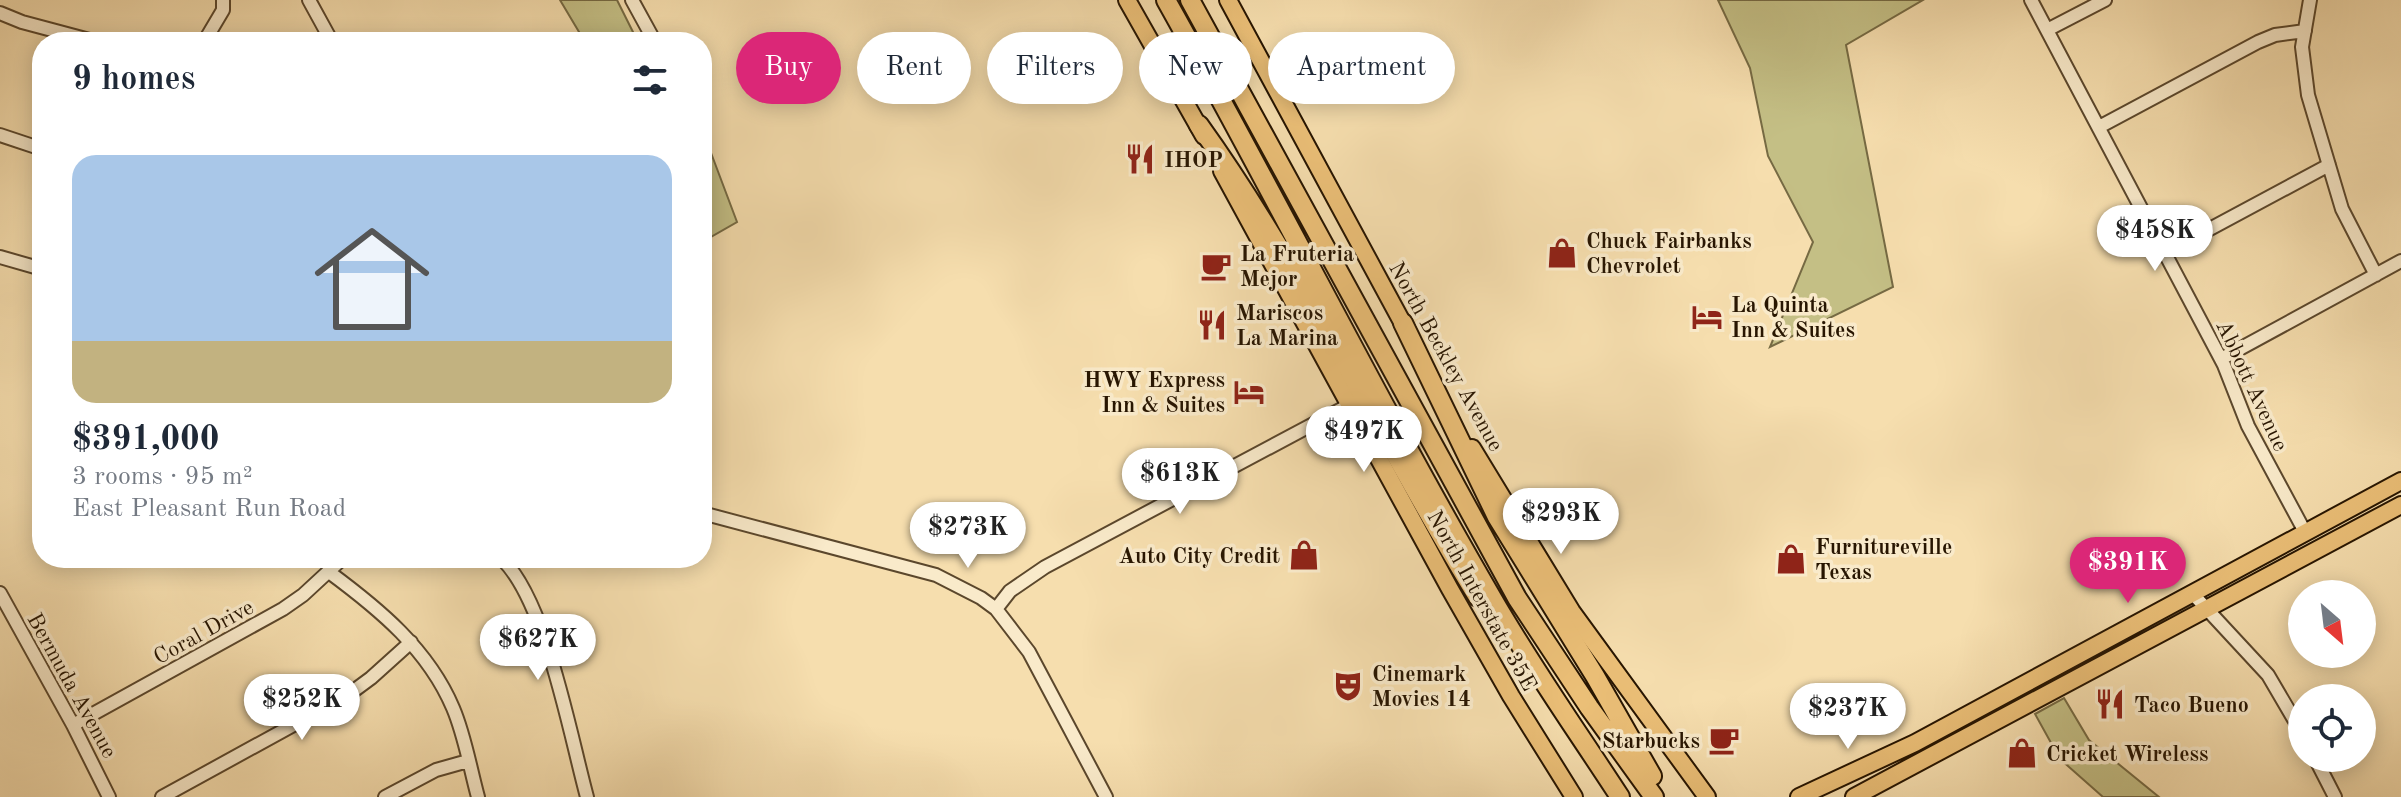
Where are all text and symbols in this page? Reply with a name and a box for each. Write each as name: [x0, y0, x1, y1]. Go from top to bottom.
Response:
chip: Buy: [736, 32, 841, 104]
chip: Rent: [857, 32, 971, 104]
chip: Filters: [987, 32, 1123, 104]
chip: New: [1139, 32, 1252, 104]
chip: Apartment: [1268, 32, 1455, 104]
icon: filters: [628, 58, 672, 102]
text: 9 homes: [72, 63, 195, 97]
restaurant icon: IHOP: [1123, 142, 1157, 176]
place label: IHOP: [1164, 150, 1223, 172]
pin: $458K: [2099, 205, 2211, 273]
icon: home: [300, 207, 444, 351]
text: $458K: [2115, 218, 2195, 244]
place label: Chuck Fairbanks Chevrolet: [1586, 231, 1752, 278]
shop icon: Chuck Fairbanks Chevrolet: [1545, 236, 1579, 270]
place label: La Fruteria Mejor: [1240, 244, 1354, 291]
cafe icon: La Fruteria Mejor: [1199, 249, 1233, 283]
street label: North Beckley Avenue: [1384, 259, 1506, 455]
place label: La Quinta Inn & Suites: [1731, 295, 1855, 342]
hotel icon: La Quinta Inn & Suites: [1690, 300, 1724, 334]
place label: Mariscos La Marina: [1236, 303, 1338, 350]
restaurant icon: Mariscos La Marina: [1195, 308, 1229, 342]
street label: Abbott Avenue: [2211, 317, 2291, 455]
place label: HWY Express Inn & Suites: [1083, 370, 1225, 417]
hotel icon: HWY Express Inn & Suites: [1232, 375, 1266, 409]
pin: $497K: [1308, 406, 1420, 474]
text: $497K: [1324, 419, 1404, 445]
text: $391,000: [72, 423, 220, 457]
pin: $613K: [1124, 448, 1236, 516]
text: $613K: [1140, 461, 1220, 487]
text: 3 rooms · 95 m²: [72, 464, 253, 490]
pin: $293K: [1505, 488, 1617, 556]
text: East Pleasant Run Road: [72, 496, 346, 522]
text: $293K: [1521, 501, 1601, 527]
pin: $273K: [912, 502, 1024, 570]
street label: North Interstate 35E: [1422, 507, 1540, 695]
text: $273K: [928, 515, 1008, 541]
place label: Furnitureville Texas: [1815, 537, 1952, 584]
pin: $391K: [2072, 537, 2184, 605]
shop icon: Auto City Credit: [1287, 538, 1321, 572]
shop icon: Furnitureville Texas: [1774, 542, 1808, 576]
place label: Auto City Credit: [1119, 546, 1280, 568]
text: $391K: [2088, 550, 2168, 576]
north arrow: [2288, 580, 2376, 668]
map controls: [2288, 580, 2376, 772]
street label: Coral Drive: [150, 596, 258, 669]
street label: Bermuda Avenue: [22, 610, 120, 762]
pin: $627K: [482, 614, 594, 682]
text: $627K: [498, 627, 578, 653]
place label: Cinemark Movies 14: [1372, 664, 1471, 711]
theatre icon: Cinemark Movies 14: [1331, 669, 1365, 703]
pin: $252K: [246, 674, 358, 742]
pin: $237K: [1792, 683, 1904, 751]
button: locate: [2288, 684, 2376, 772]
text: $252K: [262, 687, 342, 713]
restaurant icon: Taco Bueno: [2093, 687, 2127, 721]
place label: Taco Bueno: [2134, 695, 2249, 717]
text: $237K: [1808, 696, 1888, 722]
cafe icon: Starbucks: [1707, 723, 1741, 757]
place label: Starbucks: [1602, 731, 1700, 753]
shop icon: Cricket Wireless: [2005, 736, 2039, 770]
place label: Cricket Wireless: [2046, 744, 2209, 766]

